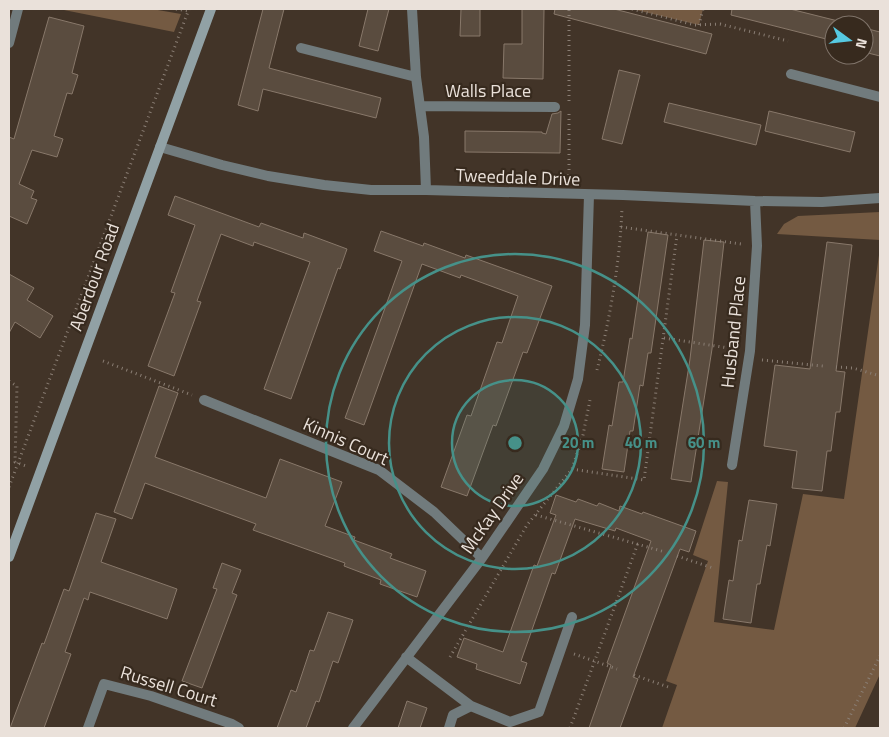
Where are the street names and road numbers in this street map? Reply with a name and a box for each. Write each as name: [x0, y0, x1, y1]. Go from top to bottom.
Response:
street label: Walls Place: [445, 77, 531, 104]
street label: Tweeddale Drive: [455, 161, 581, 193]
street label: Aberdour Road: [62, 219, 126, 335]
street label: Husband Place: [714, 275, 752, 389]
street label: Kinnis Court: [299, 410, 394, 472]
street label: McKay Drive: [454, 467, 530, 559]
street label: Russell Court: [117, 658, 221, 714]

